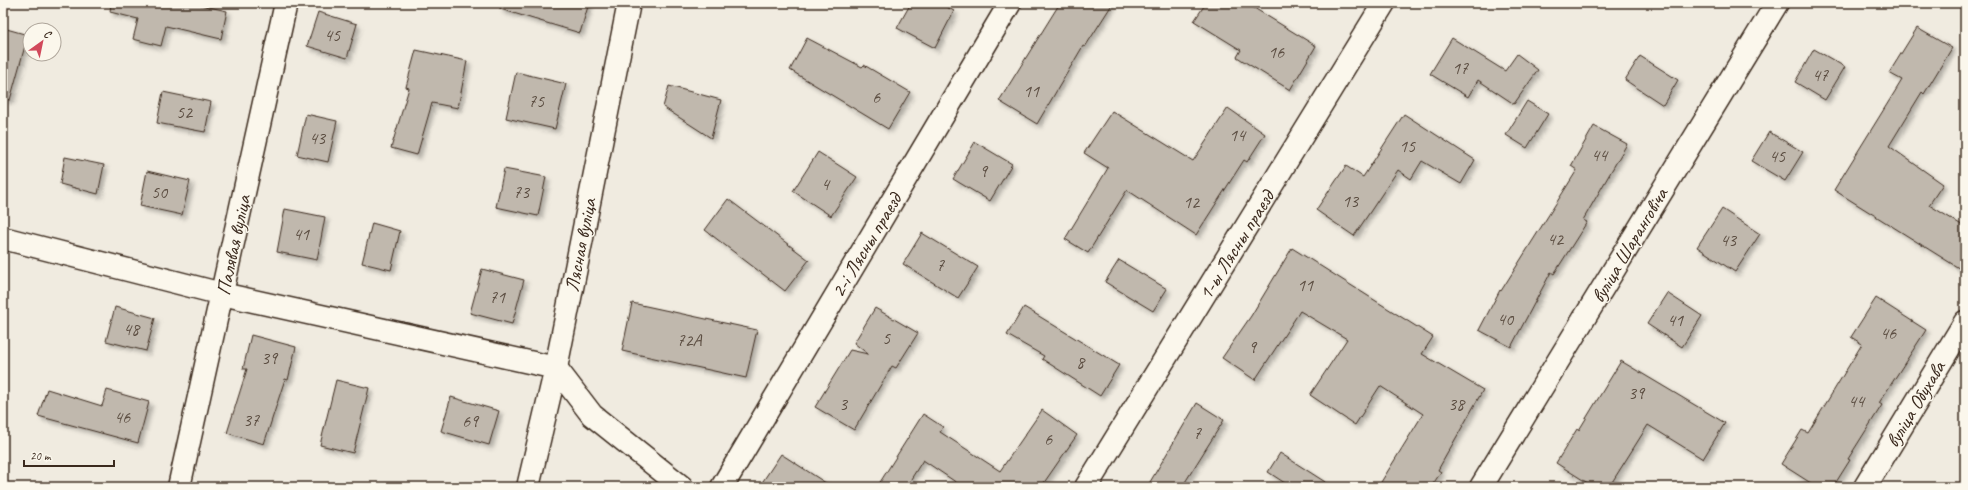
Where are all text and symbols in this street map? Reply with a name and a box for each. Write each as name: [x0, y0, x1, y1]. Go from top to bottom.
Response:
north arrow: [22, 22, 62, 62]
house number: 45: [324, 24, 341, 46]
text: С: [41, 26, 55, 42]
house number: 16: [1268, 41, 1285, 63]
house number: 17: [1452, 57, 1469, 79]
house number: 47: [1812, 64, 1829, 86]
house number: 11: [1023, 80, 1040, 102]
house number: 6: [872, 86, 881, 108]
house number: 75: [528, 90, 545, 112]
house number: 52: [176, 101, 194, 123]
house number: 14: [1229, 124, 1247, 146]
house number: 43: [309, 127, 327, 149]
house number: 15: [1399, 135, 1416, 157]
house number: 44: [1591, 144, 1609, 166]
house number: 45: [1769, 145, 1786, 167]
house number: 9: [979, 160, 989, 182]
house number: 4: [821, 173, 831, 195]
house number: 50: [151, 181, 169, 203]
house number: 73: [513, 181, 531, 203]
street label: вуліца Шаранговіча: [1585, 182, 1674, 307]
street label: 1-ы Лясны праезд: [1193, 184, 1281, 305]
street label: 2-і Лясны праезд: [826, 187, 908, 302]
house number: 13: [1342, 190, 1360, 212]
house number: 12: [1183, 191, 1201, 213]
street label: Палявая вуліца: [211, 192, 257, 297]
street label: Лясная вуліца: [559, 195, 602, 294]
house number: 41: [293, 223, 310, 245]
house number: 42: [1547, 228, 1565, 250]
house number: 43: [1720, 229, 1738, 251]
house number: 7: [936, 254, 945, 276]
house number: 11: [1297, 274, 1314, 296]
house number: 71: [489, 286, 506, 308]
house number: 40: [1497, 308, 1515, 330]
house number: 41: [1667, 309, 1684, 331]
house number: 48: [123, 318, 141, 340]
house number: 46: [1880, 322, 1897, 344]
house number: 5: [882, 327, 891, 349]
house number: 72А: [676, 329, 703, 351]
house number: 9: [1248, 336, 1258, 358]
house number: 39: [261, 347, 279, 369]
house number: 8: [1076, 351, 1086, 373]
street label: вуліца Обухава: [1880, 356, 1952, 452]
house number: 39: [1628, 382, 1646, 404]
house number: 44: [1848, 390, 1866, 412]
house number: 3: [839, 393, 849, 415]
house number: 38: [1448, 393, 1466, 415]
house number: 46: [114, 406, 131, 428]
house number: 37: [243, 409, 260, 431]
house number: 69: [462, 410, 480, 432]
house number: 7: [1193, 422, 1202, 444]
house number: 6: [1044, 428, 1053, 450]
scale bar: [24, 442, 114, 468]
text: 20 m: [30, 448, 52, 464]

